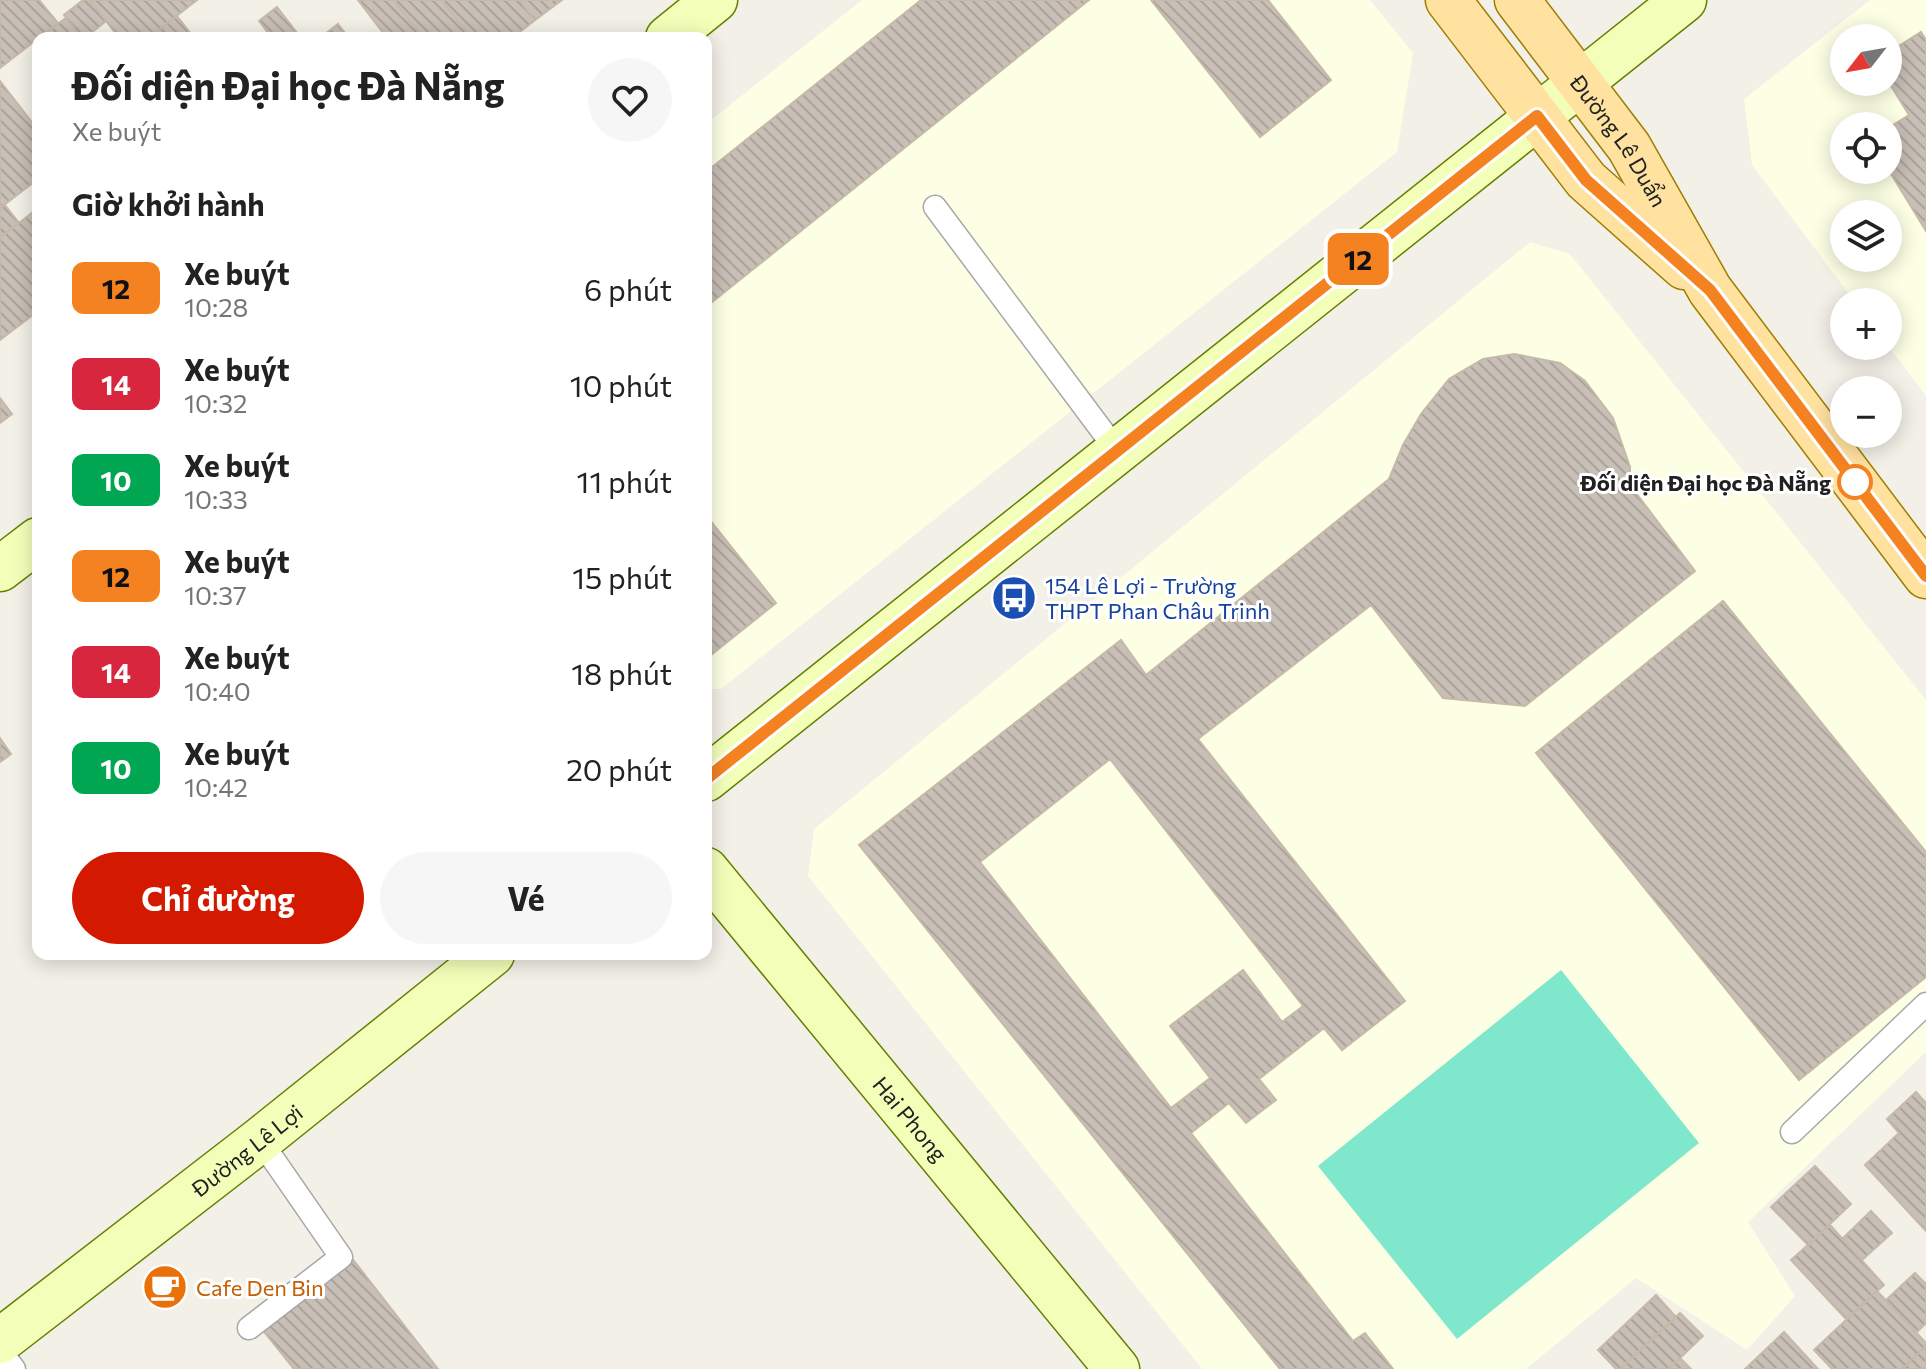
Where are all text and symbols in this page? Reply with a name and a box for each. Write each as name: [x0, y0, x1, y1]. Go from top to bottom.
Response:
north arrow: [1830, 24, 1902, 96]
map controls: [1830, 24, 1902, 448]
button: heart: [588, 58, 672, 142]
text: Đối diện Đại học Đà Nẵng: [72, 61, 505, 108]
street label: Đường Lê Duẩn: [1564, 68, 1673, 211]
button: locate: [1830, 112, 1902, 184]
text: Xe buýt: [72, 115, 161, 146]
text: Giờ khởi hành: [72, 185, 265, 222]
button: layers: [1830, 200, 1902, 272]
line badge: 12: [1322, 233, 1394, 285]
text: 12: [1344, 242, 1372, 276]
text: Xe buýt: [184, 254, 290, 291]
text: 6 phút: [584, 270, 672, 307]
text: 12: [102, 271, 130, 305]
button: +: [1830, 288, 1902, 360]
text: 10:28: [184, 291, 248, 322]
text: Xe buýt: [184, 350, 290, 387]
text: 10 phút: [570, 366, 672, 403]
text: 14: [101, 367, 131, 401]
button: −: [1830, 376, 1902, 448]
text: 10:32: [184, 387, 247, 418]
text: Xe buýt: [184, 446, 290, 483]
text: 11 phút: [577, 462, 672, 499]
text: 10: [100, 463, 132, 497]
marker: Đối diện Đại học Đà Nẵng: [1838, 465, 1872, 499]
place label: Đối diện Đại học Đà Nẵng: [1580, 469, 1831, 496]
text: 10:33: [184, 483, 248, 514]
text: Xe buýt: [184, 542, 290, 579]
text: 15 phút: [572, 558, 672, 595]
text: 12: [102, 559, 130, 593]
place label: 154 Lê Lợi - Trường THPT Phan Châu Trinh: [1045, 572, 1270, 624]
bus stop icon: 154 Lê Lợi - Trường THPT Phan Châu Trinh: [990, 574, 1038, 622]
text: 10:37: [184, 579, 247, 610]
text: Xe buýt: [184, 638, 290, 675]
text: 18 phút: [571, 654, 672, 691]
text: 14: [101, 655, 131, 689]
text: 10:40: [184, 675, 251, 706]
text: Xe buýt: [184, 734, 290, 771]
text: 20 phút: [566, 750, 672, 787]
text: 10: [100, 751, 132, 785]
text: 10:42: [184, 771, 248, 802]
button: Chỉ đường: [72, 852, 364, 944]
button: Vé: [380, 852, 672, 944]
street label: Hai Phong: [868, 1071, 954, 1167]
street label: Đường Lê Lợi: [185, 1098, 308, 1202]
cafe icon: Cafe Den Bin: [141, 1263, 189, 1311]
place label: Cafe Den Bin: [196, 1274, 324, 1301]

